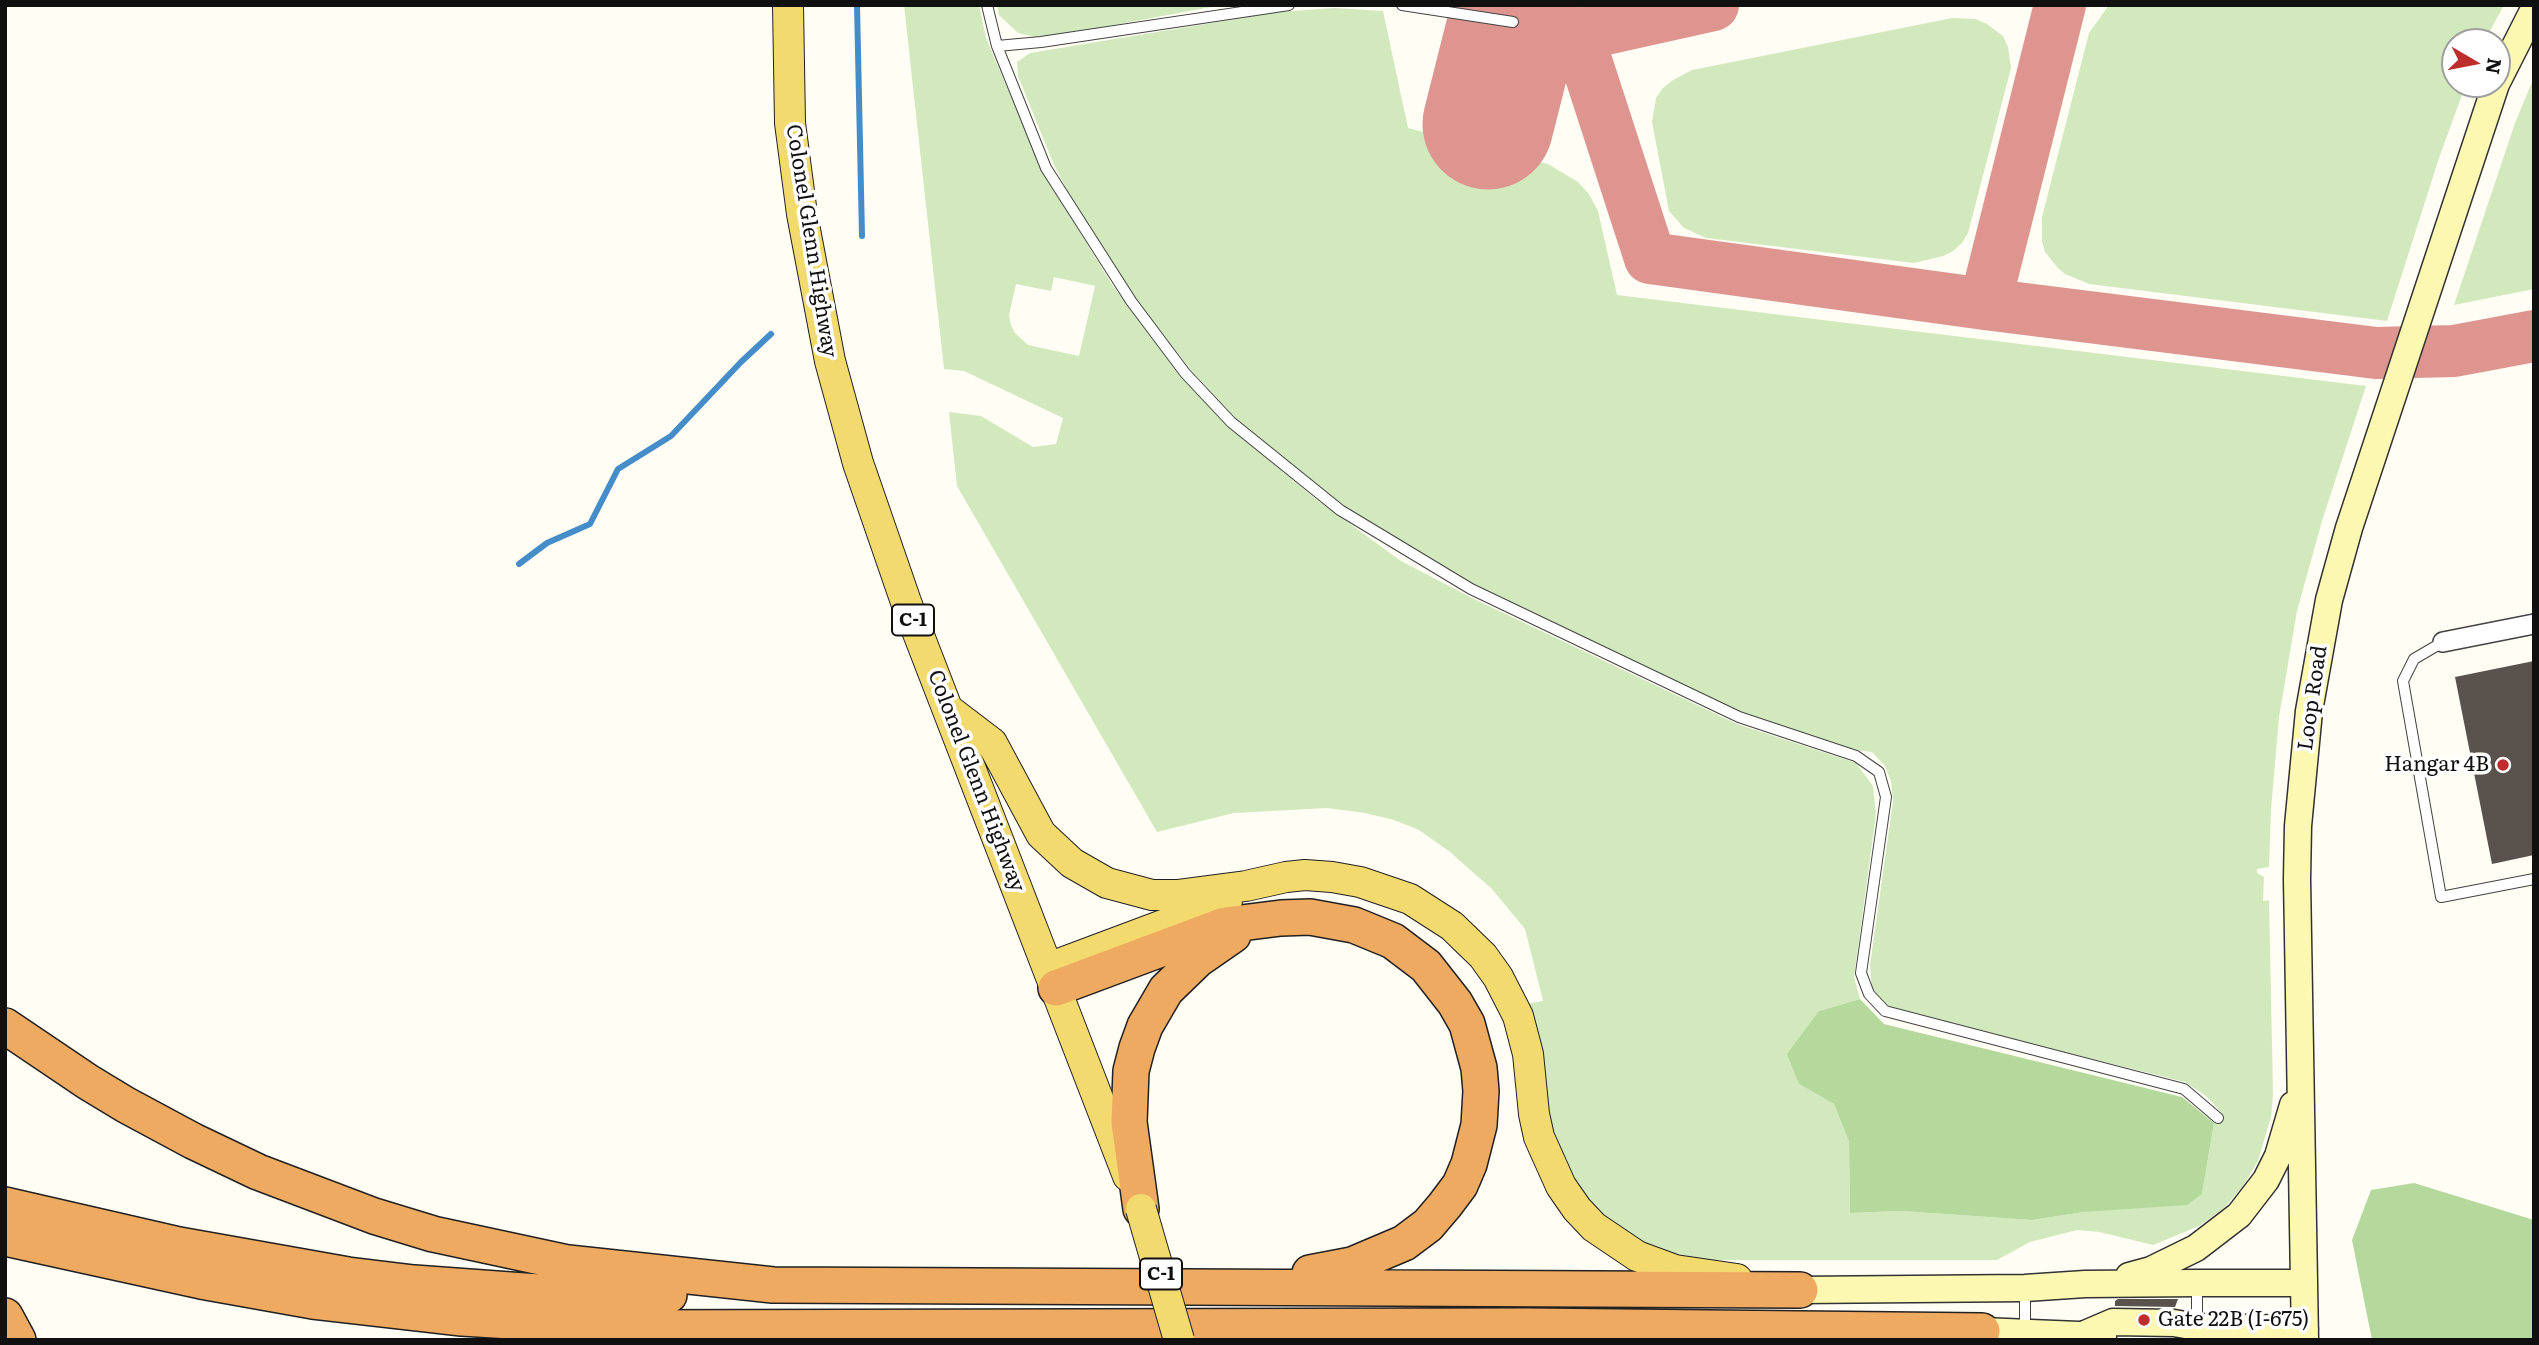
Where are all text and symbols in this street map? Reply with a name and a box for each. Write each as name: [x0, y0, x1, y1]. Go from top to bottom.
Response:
north arrow: [2441, 28, 2511, 98]
text: N: [2480, 56, 2510, 77]
street label: Colonel Glenn Highway: [780, 123, 842, 359]
road number: C-1: [892, 604, 934, 636]
street label: Loop Road: [2293, 644, 2333, 752]
street label: Colonel Glenn Highway: [922, 666, 1030, 896]
place label: Hangar 4B: [2384, 752, 2489, 778]
marker: Hangar 4B: [2495, 757, 2511, 773]
road number: C-1: [1140, 1258, 1182, 1290]
place label: Gate 22B (I-675): [2158, 1307, 2309, 1333]
marker: Gate 22B (I-675): [2136, 1312, 2152, 1328]

